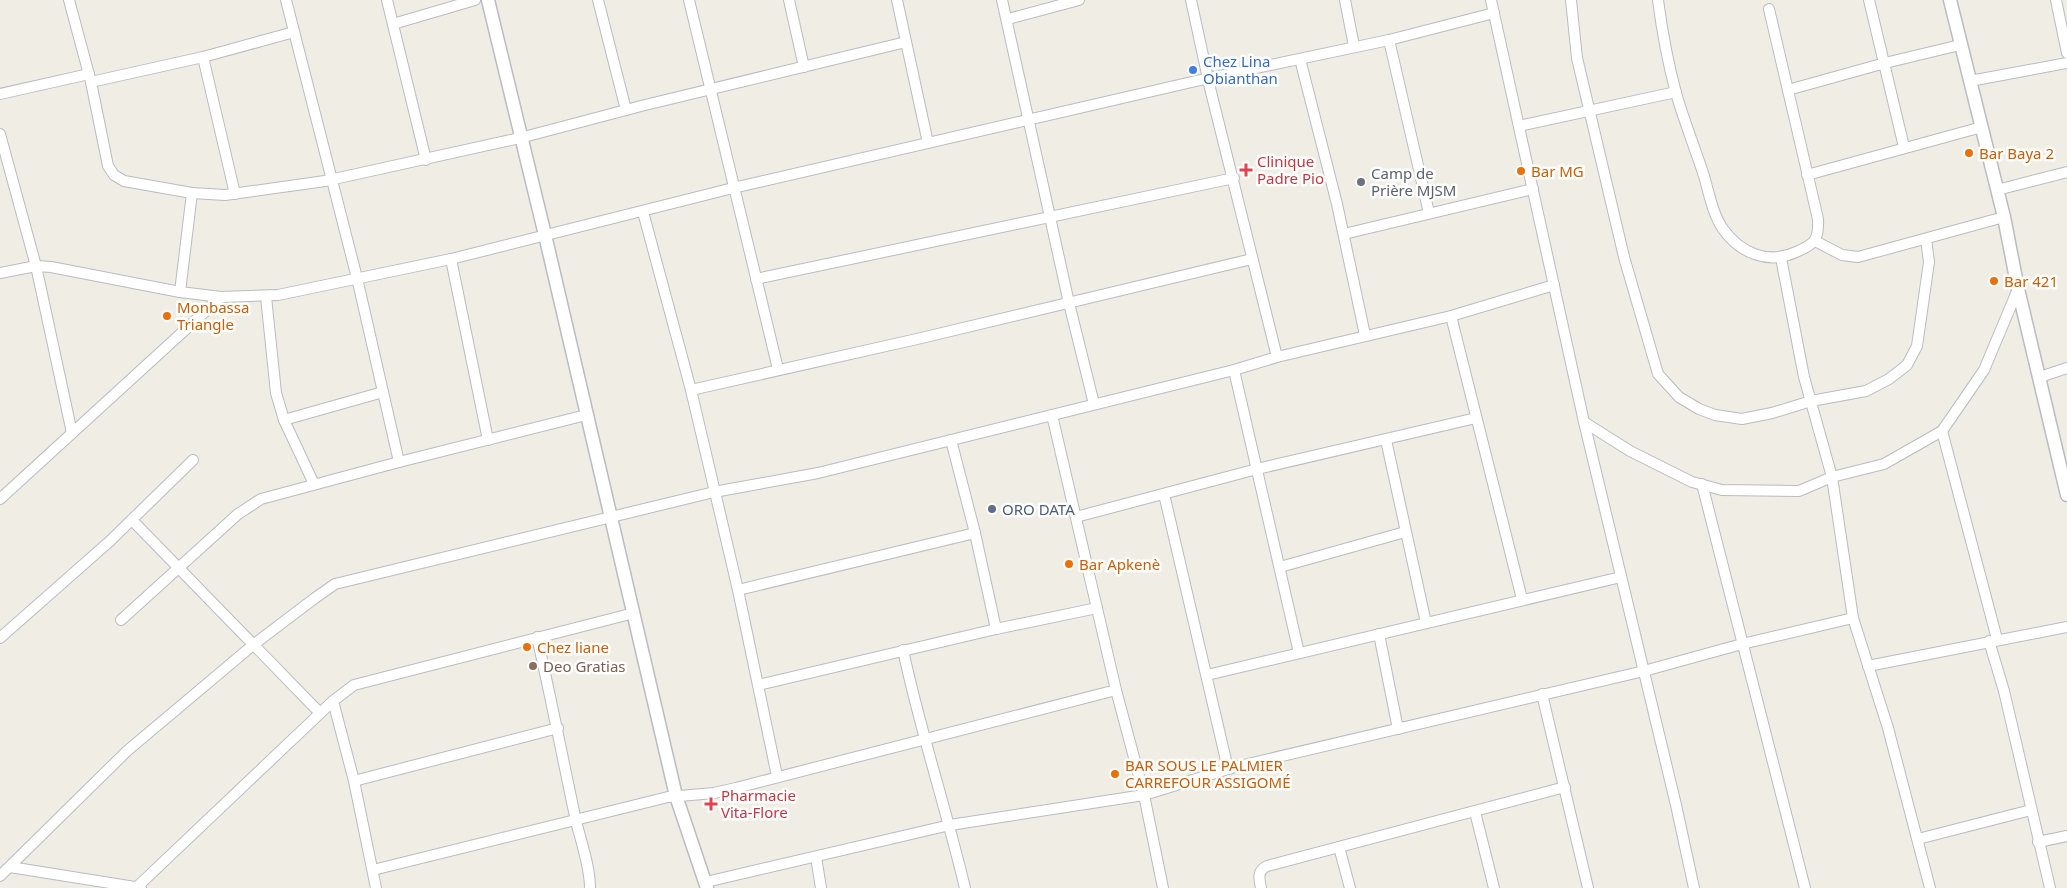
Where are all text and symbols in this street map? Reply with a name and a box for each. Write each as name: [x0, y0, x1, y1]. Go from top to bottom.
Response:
place label: Chez Lina Obianthan: [1203, 51, 1278, 88]
marker: Chez Lina Obianthan: [1187, 64, 1199, 76]
place label: Bar Baya 2: [1979, 143, 2054, 163]
marker: Bar Baya 2: [1963, 147, 1975, 159]
place label: Clinique Padre Pio: [1257, 151, 1324, 188]
place label: Bar MG: [1531, 161, 1584, 181]
marker: Clinique Padre Pio: [1239, 163, 1253, 177]
place label: Camp de Prière MJSM: [1371, 163, 1456, 200]
marker: Bar MG: [1515, 165, 1527, 177]
marker: Camp de Prière MJSM: [1355, 176, 1367, 188]
place label: Bar 421: [2004, 271, 2058, 291]
marker: Bar 421: [1988, 275, 2000, 287]
place label: Monbassa Triangle: [177, 297, 249, 334]
marker: Monbassa Triangle: [161, 310, 173, 322]
place label: ORO DATA: [1002, 499, 1075, 519]
marker: ORO DATA: [986, 503, 998, 515]
place label: Bar Apkenè: [1079, 554, 1160, 574]
marker: Bar Apkenè: [1063, 558, 1075, 570]
place label: Chez liane: [537, 637, 609, 657]
marker: Chez liane: [521, 641, 533, 653]
place label: Deo Gratias: [543, 656, 626, 676]
marker: Deo Gratias: [527, 660, 539, 672]
place label: BAR SOUS LE PALMIER CARREFOUR ASSIGOMÉ: [1125, 755, 1290, 792]
marker: BAR SOUS LE PALMIER CARREFOUR ASSIGOMÉ: [1109, 768, 1121, 780]
place label: Pharmacie Vita-Flore: [721, 785, 796, 822]
marker: Pharmacie Vita-Flore: [705, 798, 717, 810]

